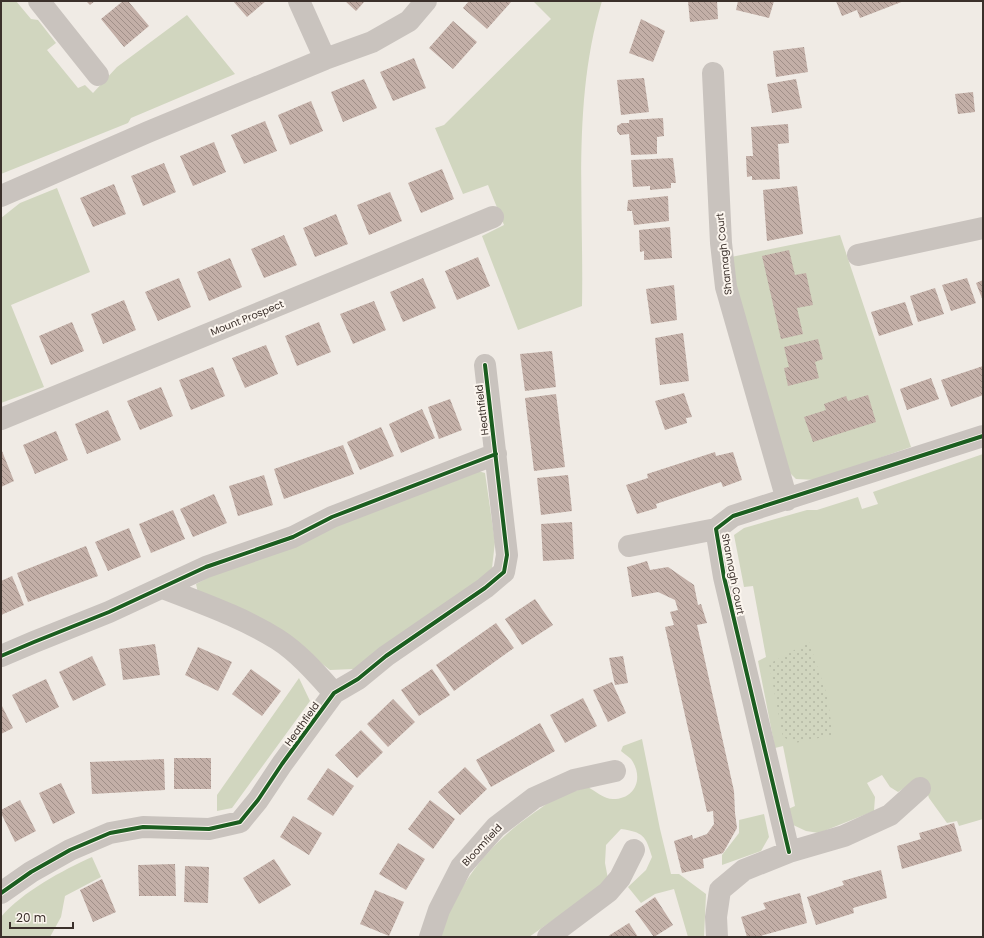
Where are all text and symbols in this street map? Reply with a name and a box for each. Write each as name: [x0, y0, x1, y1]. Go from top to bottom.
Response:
street label: Shannagh Court: [712, 212, 736, 296]
street label: Mount Prospect: [208, 296, 286, 340]
street label: Heathfield: [471, 384, 493, 436]
street label: Shannagh Court: [718, 532, 748, 616]
street label: Heathfield: [281, 699, 323, 749]
street label: Bloomfield: [458, 821, 506, 869]
scale bar: [10, 904, 73, 930]
text: 20 m: [16, 909, 46, 926]

